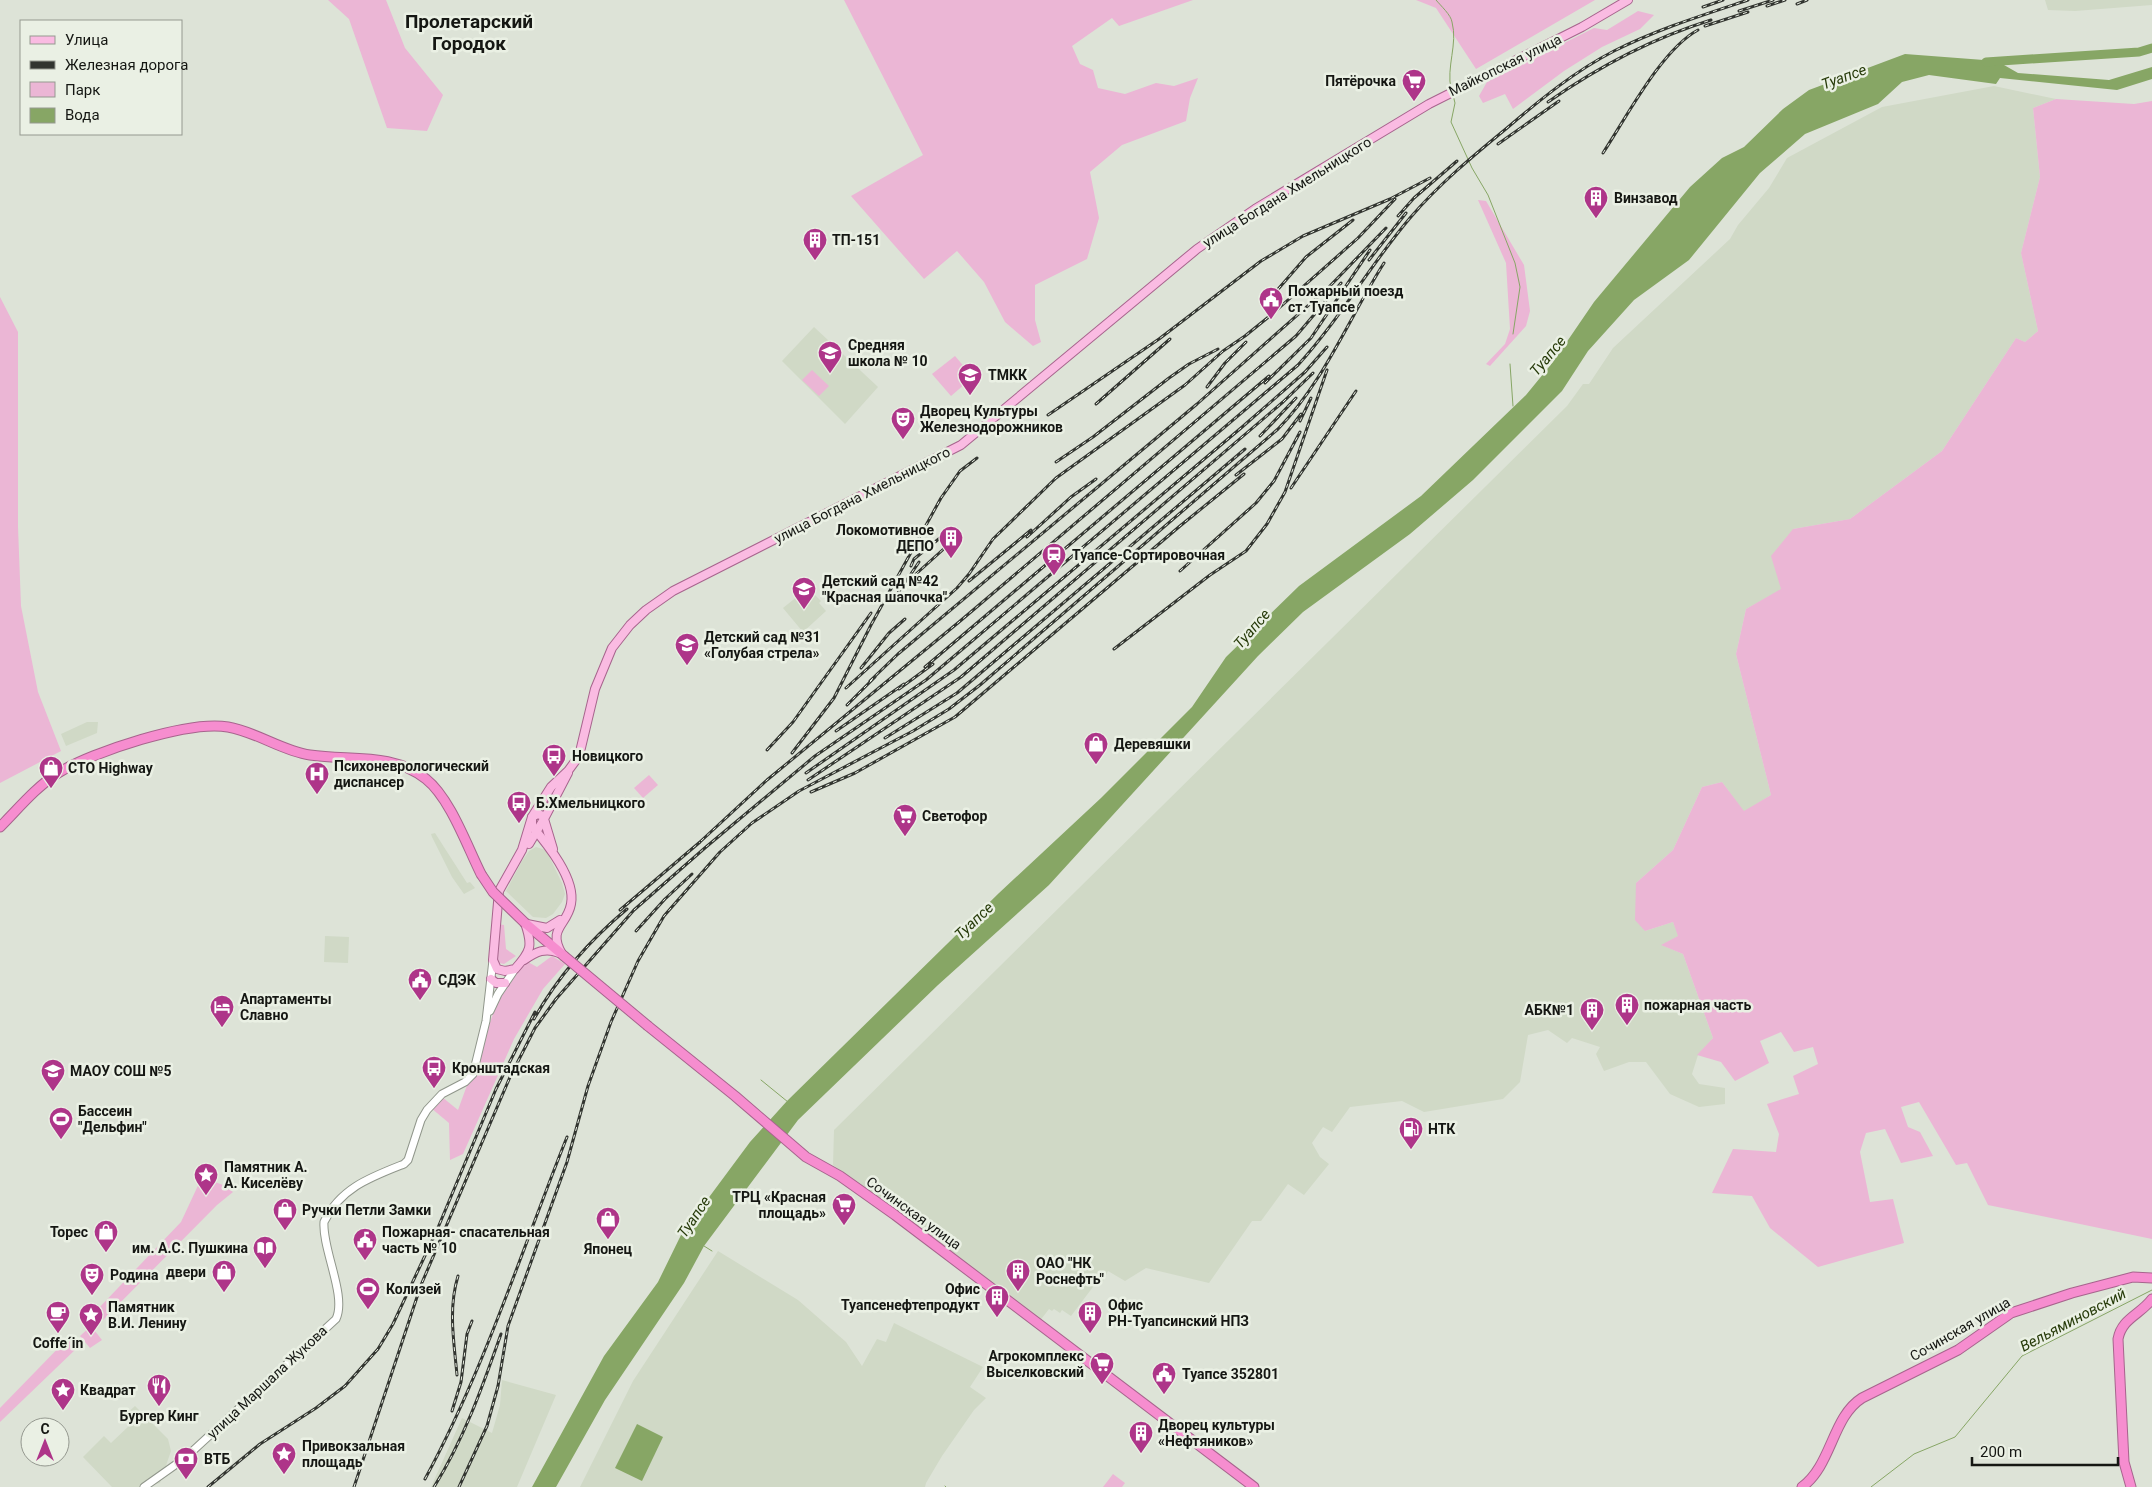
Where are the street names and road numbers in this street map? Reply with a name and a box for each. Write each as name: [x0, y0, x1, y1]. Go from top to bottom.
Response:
street label: Майкопская улица: [1446, 31, 1564, 99]
street label: улица Богдана Хмельницкого: [1200, 133, 1374, 251]
street label: улица Богдана Хмельницкого: [771, 444, 953, 546]
street label: Сочинская улица: [864, 1173, 964, 1253]
street label: Сочинская улица: [1907, 1294, 2013, 1364]
street label: улица Маршала Жукова: [204, 1322, 330, 1442]

